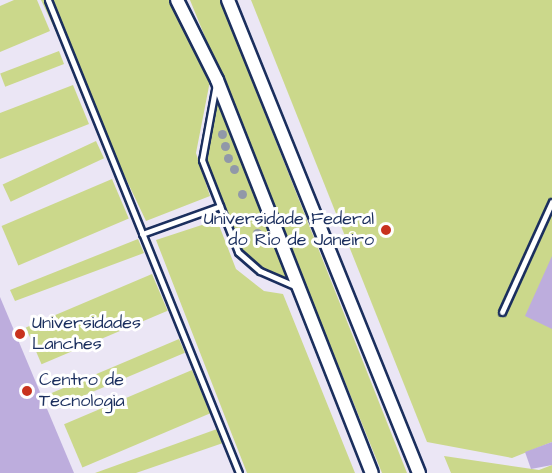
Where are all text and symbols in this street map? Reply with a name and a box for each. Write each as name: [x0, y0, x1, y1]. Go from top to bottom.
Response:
place label: Universidade Federal do Rio de Janeiro: [204, 209, 374, 252]
marker: Universidade Federal do Rio de Janeiro: [379, 223, 393, 237]
place label: Universidades Lanches: [32, 313, 141, 356]
marker: Universidades Lanches: [13, 327, 27, 341]
place label: Centro de Tecnologia: [39, 370, 125, 412]
marker: Centro de Tecnologia: [20, 384, 34, 398]

